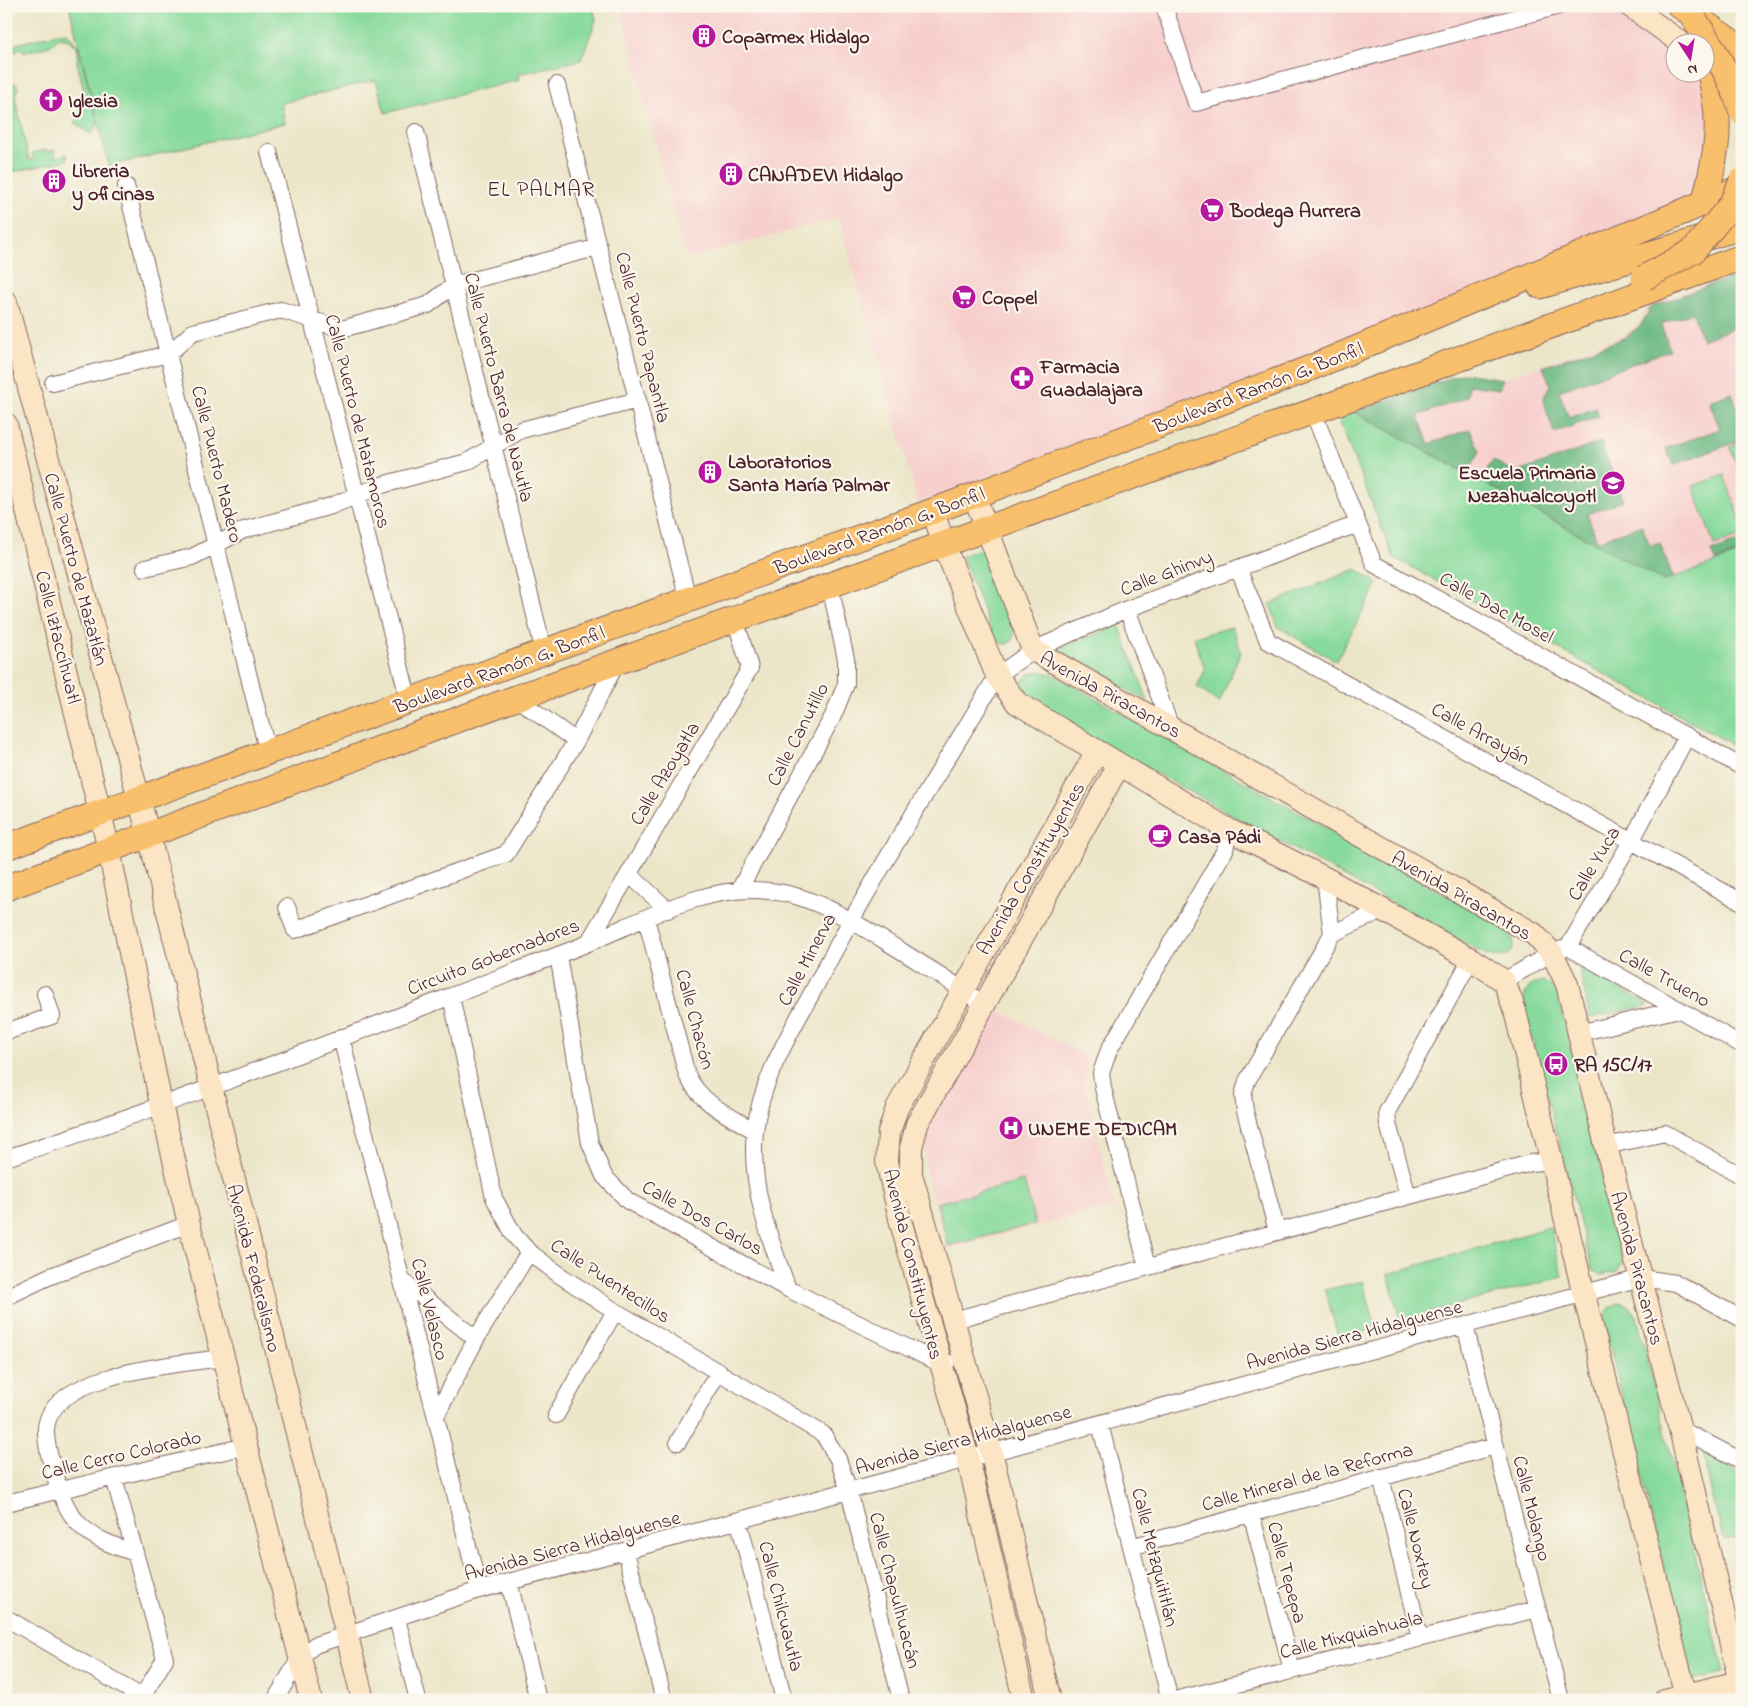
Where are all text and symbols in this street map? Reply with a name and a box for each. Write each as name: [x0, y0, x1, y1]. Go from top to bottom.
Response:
building icon: Coparmex Hidalgo: [691, 23, 717, 49]
place label: Coparmex Hidalgo: [722, 24, 870, 54]
north arrow: [1666, 32, 1716, 82]
text: N: [1686, 58, 1699, 81]
church icon: Iglesia: [38, 87, 64, 113]
place label: Iglesia: [68, 88, 118, 118]
place label: Libreria y oficinas: [72, 158, 155, 211]
building icon: CANADEVI Hidalgo: [718, 161, 744, 187]
place label: CANADEVI Hidalgo: [748, 162, 903, 192]
building icon: Libreria y oficinas: [41, 168, 67, 194]
district label: EL PALMAR: [487, 175, 595, 207]
supermarket icon: Bodega Aurrera: [1199, 197, 1225, 223]
place label: Bodega Aurrera: [1229, 198, 1361, 228]
street label: Calle Puerto Papantla: [606, 249, 677, 426]
street label: Calle Puerto Barra de Nautla: [455, 270, 540, 505]
supermarket icon: Coppel: [951, 284, 977, 310]
place label: Coppel: [982, 285, 1037, 314]
street label: Calle Puerto de Matamoros: [316, 311, 397, 532]
street label: Boulevard Ramón G. Bonfil: [1149, 336, 1368, 443]
place label: Farmacia Guadalajara: [1039, 354, 1143, 406]
pharmacy icon: Farmacia Guadalajara: [1009, 365, 1035, 391]
street label: Calle Puerto Madero: [182, 383, 249, 546]
place label: Laboratorios Santa María Palmar: [728, 449, 890, 501]
building icon: Laboratorios Santa María Palmar: [697, 459, 723, 485]
place label: Escuela Primaria Nezahualcoyotl: [1458, 460, 1596, 513]
street label: Calle Puerto de Mazatlán: [35, 470, 114, 670]
school or university icon: Escuela Primaria Nezahualcoyotl: [1600, 470, 1626, 496]
street label: Boulevard Ramón G. Bonfil: [769, 481, 989, 584]
street label: Calle Ghinvy: [1117, 543, 1217, 605]
street label: Calle Dac Mosel: [1433, 566, 1558, 653]
street label: Calle Iztaccíhuatl: [26, 568, 87, 707]
street label: Boulevard Ramón G. Bonfil: [389, 620, 609, 723]
street label: Avenida Piracantos: [1034, 645, 1186, 747]
street label: Calle Canutillo: [761, 678, 838, 792]
street label: Calle Arrayán: [1425, 696, 1535, 774]
street label: Calle Azoyatla: [624, 717, 709, 832]
street label: Avenida Constituyentes: [971, 777, 1094, 961]
street label: Calle Yuca: [1561, 821, 1629, 907]
cafe icon: Casa Pádi: [1147, 823, 1173, 849]
place label: Casa Pádi: [1178, 824, 1262, 853]
street label: Avenida Piracantos: [1385, 845, 1536, 949]
street label: Calle Minerva: [772, 908, 845, 1012]
street label: Circuito Gobernadores: [404, 912, 584, 1005]
street label: Calle Trueno: [1613, 942, 1715, 1016]
street label: Calle Chacón: [666, 966, 721, 1073]
bus stop icon: RA 15C/17: [1543, 1051, 1569, 1077]
place label: RA 15C/17: [1574, 1052, 1653, 1081]
hospital icon: UNEME DEDICAM: [998, 1115, 1024, 1141]
place label: UNEME DEDICAM: [1028, 1116, 1177, 1145]
street label: Avenida Constituyentes: [874, 1166, 949, 1363]
street label: Calle Dos Carlos: [636, 1174, 768, 1265]
street label: Avenida Federalismo: [218, 1182, 287, 1356]
street label: Avenida Piracantos: [1601, 1189, 1670, 1349]
street label: Calle Puentecillos: [544, 1232, 676, 1332]
street label: Calle Velasco: [402, 1255, 455, 1364]
street label: Avenida Sierra Hidalguense: [1243, 1294, 1466, 1380]
street label: Avenida Sierra Hidalguense: [852, 1399, 1075, 1485]
street label: Calle Cerro Colorado: [39, 1424, 204, 1489]
street label: Calle Mineral de la Reforma: [1199, 1436, 1417, 1521]
street label: Calle Molango: [1502, 1453, 1558, 1565]
street label: Calle Metzquititlán: [1122, 1485, 1185, 1630]
street label: Calle Noxtey: [1388, 1486, 1441, 1592]
street label: Avenida Sierra Hidalguense: [461, 1505, 684, 1591]
street label: Calle Chapulhuacán: [860, 1510, 927, 1672]
street label: Calle Tepepa: [1258, 1518, 1313, 1627]
street label: Calle Chilcuautla: [749, 1538, 810, 1675]
street label: Calle Mixquiahuala: [1277, 1605, 1426, 1668]

